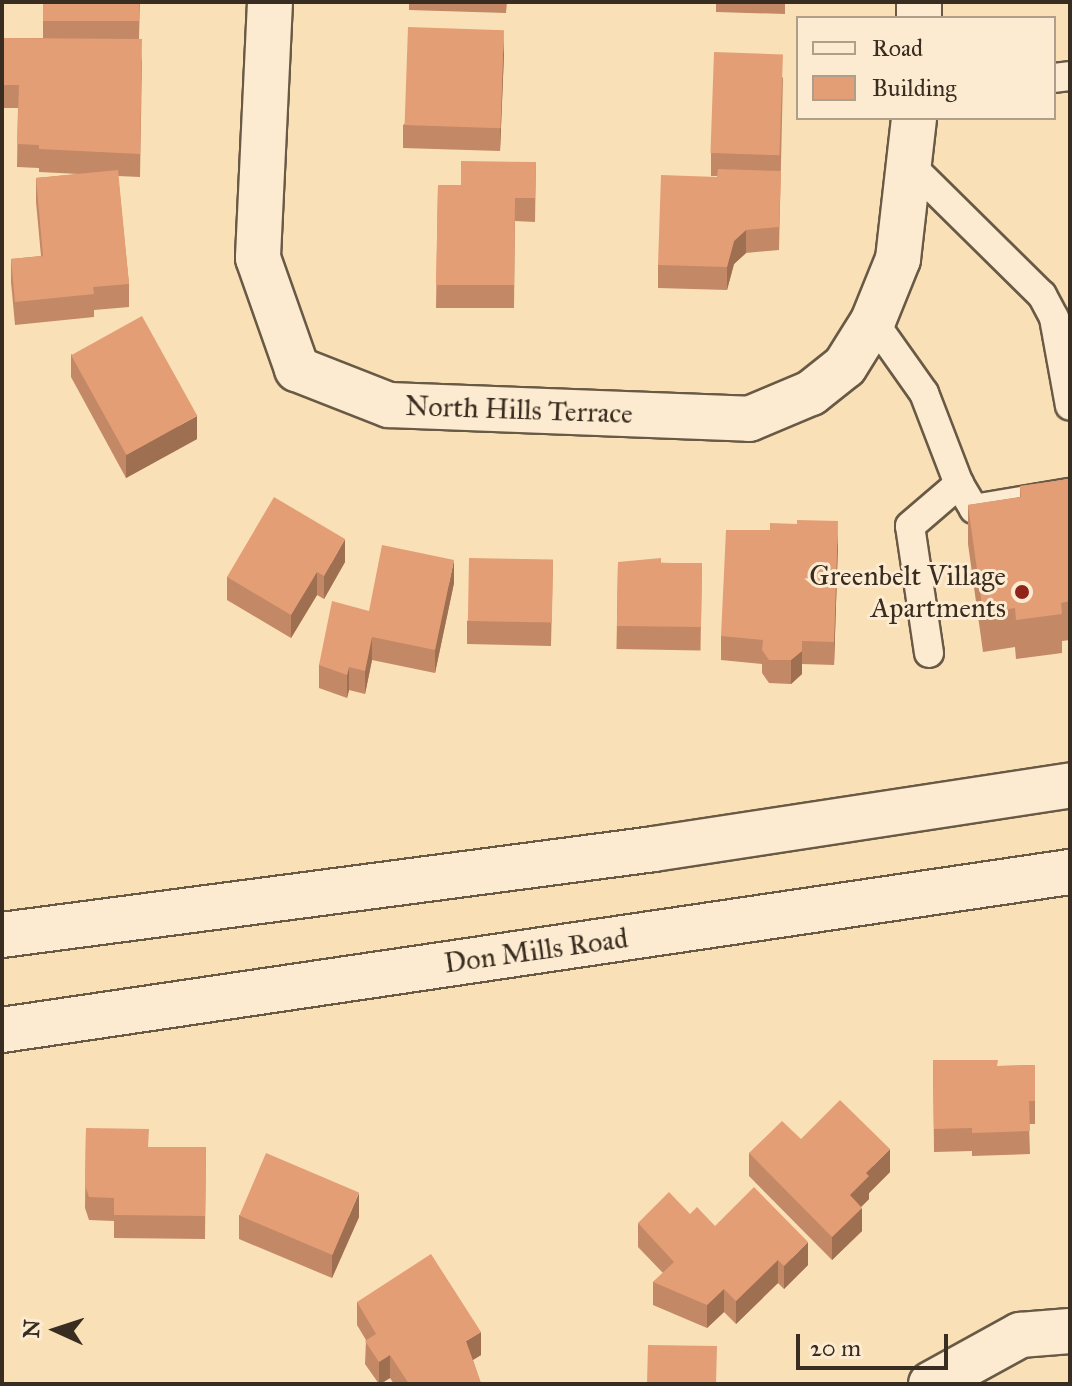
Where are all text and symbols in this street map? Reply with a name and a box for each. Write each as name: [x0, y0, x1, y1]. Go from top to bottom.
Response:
legend: [796, 16, 1056, 120]
text: Road: [872, 33, 923, 63]
text: Building: [872, 73, 957, 103]
street label: North Hills Terrace: [405, 389, 633, 431]
place label: Greenbelt Village Apartments: [809, 559, 1006, 625]
marker: Greenbelt Village Apartments: [1013, 583, 1031, 601]
street label: Don Mills Road: [442, 921, 630, 981]
north arrow: [16, 1290, 96, 1370]
scale bar: [800, 1318, 952, 1368]
text: N: [18, 1319, 46, 1339]
text: 20 m: [810, 1333, 861, 1363]

